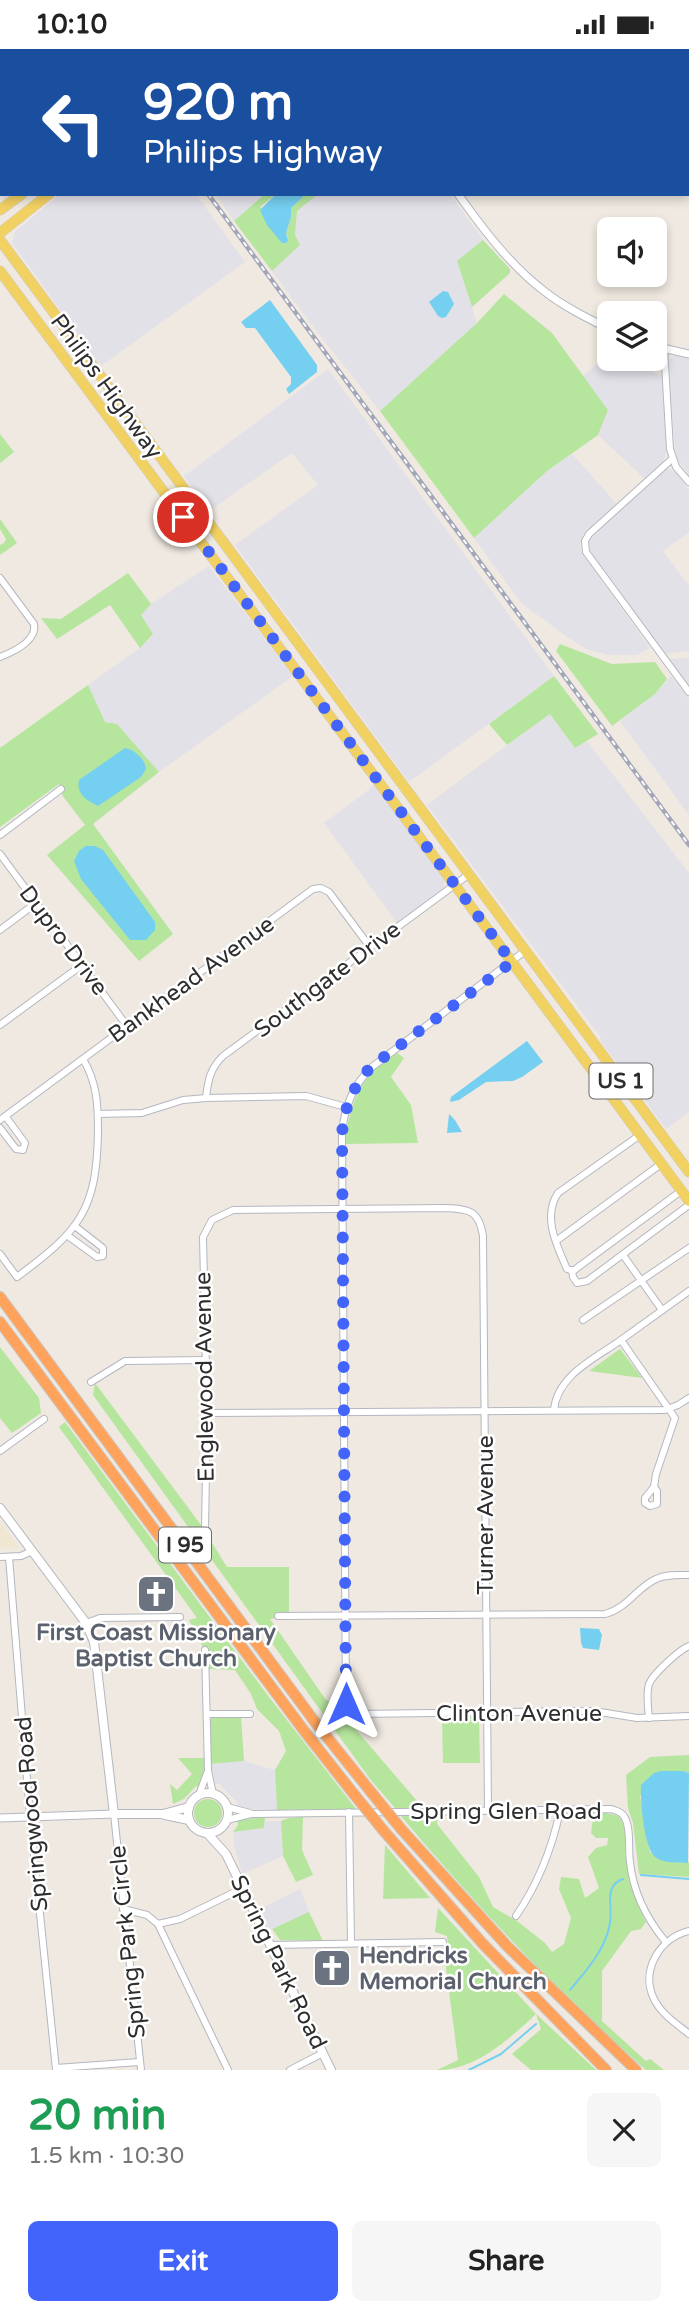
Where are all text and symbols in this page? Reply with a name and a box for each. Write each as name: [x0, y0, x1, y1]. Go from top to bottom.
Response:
text: 10:10: [35, 9, 107, 40]
text: 920 m: [143, 74, 293, 133]
icon: left: [28, 77, 119, 168]
text: Philips Highway: [143, 134, 383, 172]
map controls: [597, 217, 667, 371]
button: sound: [597, 217, 667, 287]
button: layers: [597, 301, 667, 371]
street label: Philips Highway: [44, 309, 168, 465]
pin: [153, 487, 213, 547]
icon: arrive: [164, 498, 202, 536]
street label: Dupro Drive: [13, 880, 114, 1001]
street label: Bankhead Avenue: [103, 910, 280, 1049]
street label: Southgate Drive: [249, 916, 406, 1044]
road number: US 1: [590, 1063, 652, 1099]
street label: Englewood Avenue: [189, 1272, 221, 1482]
street label: Turner Avenue: [472, 1435, 500, 1595]
road number: I 95: [159, 1527, 211, 1563]
church icon: First Coast Missionary Baptist Church: [135, 1573, 177, 1615]
place label: First Coast Missionary Baptist Church: [36, 1619, 277, 1673]
position arrow: [309, 1667, 383, 1741]
street label: Clinton Avenue: [436, 1700, 602, 1728]
street label: Springwood Road: [10, 1715, 54, 1913]
street label: Spring Glen Road: [410, 1798, 602, 1826]
street label: Spring Park Circle: [104, 1844, 152, 2040]
street label: Spring Park Road: [224, 1871, 332, 2054]
place label: Hendricks Memorial Church: [359, 1942, 547, 1996]
church icon: Hendricks Memorial Church: [311, 1947, 353, 1989]
text: 20 min: [28, 2090, 166, 2141]
button: close: [587, 2093, 661, 2167]
text: 1.5 km · 10:30: [28, 2142, 184, 2170]
button: Exit: [28, 2221, 338, 2301]
button: Share: [352, 2221, 661, 2301]

